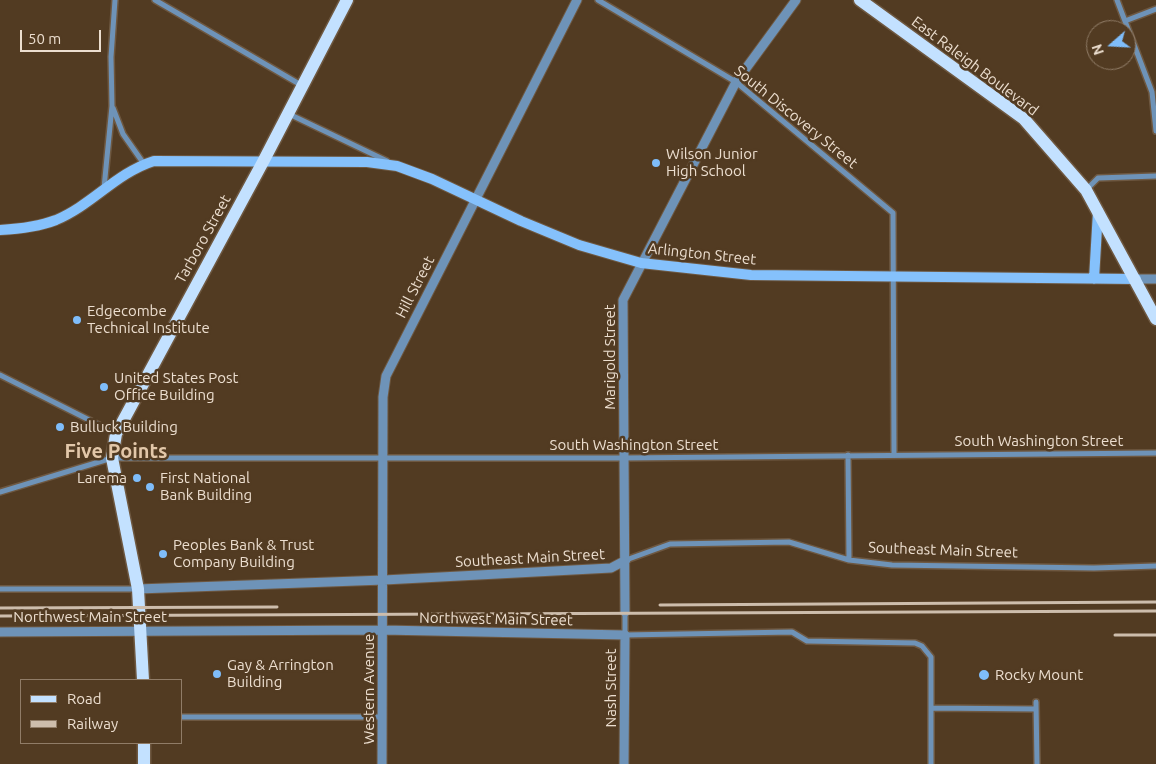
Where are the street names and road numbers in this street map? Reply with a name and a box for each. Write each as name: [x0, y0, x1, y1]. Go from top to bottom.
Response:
street label: East Raleigh Boulevard: [908, 12, 1042, 120]
street label: South Discovery Street: [731, 62, 861, 172]
street label: Tarboro Street: [171, 192, 235, 286]
street label: Arlington Street: [647, 239, 757, 269]
street label: Hill Street: [392, 253, 438, 321]
street label: Marigold Street: [601, 304, 619, 410]
street label: South Washington Street: [955, 432, 1123, 450]
street label: South Washington Street: [550, 436, 718, 454]
street label: Southeast Main Street: [868, 538, 1018, 562]
street label: Southeast Main Street: [455, 545, 605, 571]
street label: Northwest Main Street: [13, 608, 167, 626]
street label: Northwest Main Street: [419, 609, 573, 629]
street label: Western Avenue: [360, 634, 378, 744]
street label: Nash Street: [602, 649, 620, 727]

